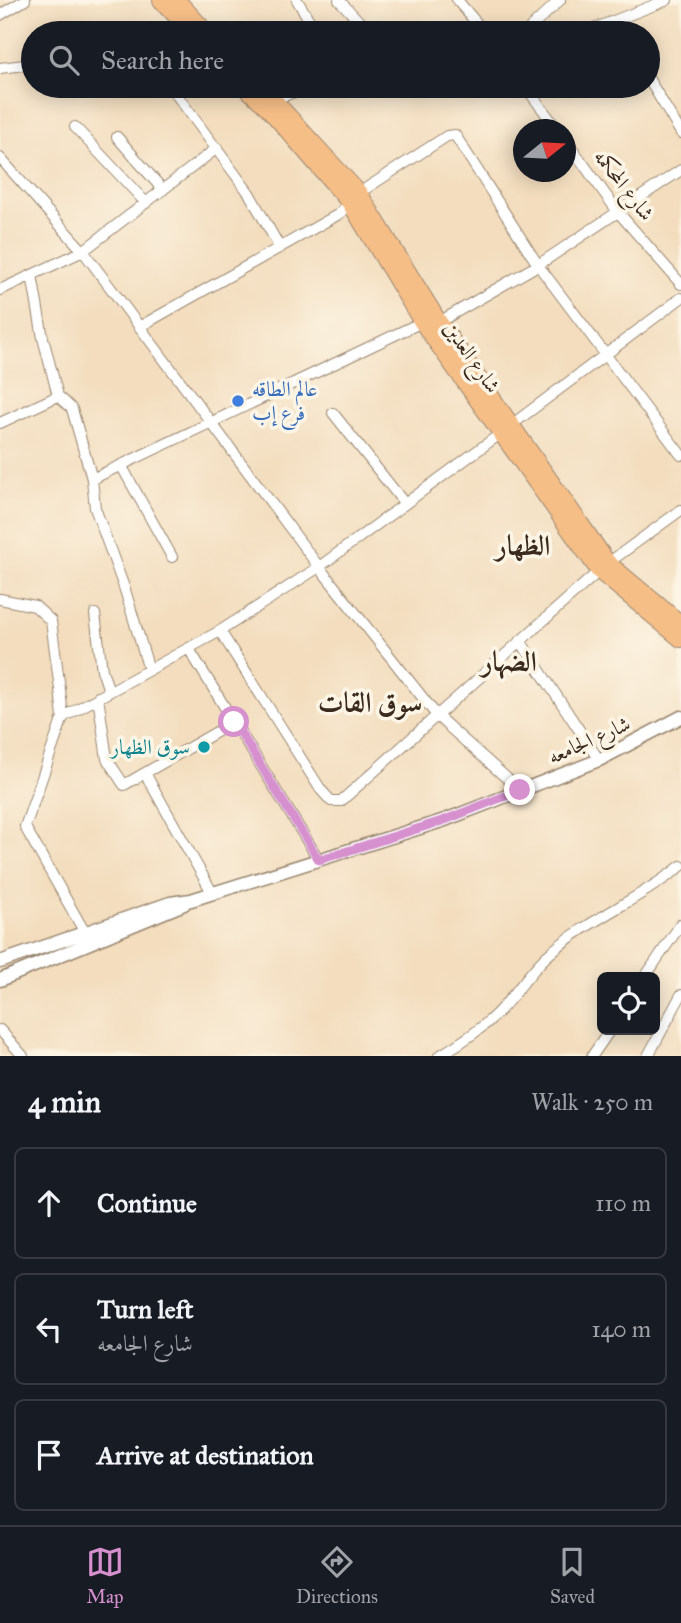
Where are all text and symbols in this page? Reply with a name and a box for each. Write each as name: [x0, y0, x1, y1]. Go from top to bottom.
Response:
search box: [21, 21, 660, 98]
icon: search: [45, 41, 83, 79]
text: Search here: [101, 44, 224, 76]
north arrow: [513, 119, 576, 182]
street label: شارع المحكمه: [584, 144, 660, 229]
street label: شارع العدين: [434, 316, 506, 401]
place label: عالم الطاقه فرع إب: [252, 376, 318, 431]
marker: عالم الطاقه فرع إب: [230, 393, 246, 409]
district label: الظهار: [493, 528, 550, 563]
district label: الضهار: [478, 644, 537, 680]
district label: سوق القات: [318, 685, 422, 720]
route start: [218, 706, 249, 737]
street label: شارع الجامعه: [544, 710, 636, 774]
place label: سوق الظهار: [109, 734, 190, 760]
marker: سوق الظهار: [196, 739, 212, 755]
route end: [504, 774, 535, 805]
map controls: [597, 972, 660, 1035]
button: locate: [597, 972, 660, 1035]
text: 4 min: [28, 1084, 101, 1120]
text: Walk · 250 m: [531, 1088, 653, 1116]
icon: ahead: [30, 1184, 68, 1222]
text: Continue: [97, 1187, 197, 1219]
text: 110 m: [595, 1189, 651, 1217]
text: Turn left: [97, 1293, 193, 1325]
icon: left: [30, 1310, 68, 1348]
text: 140 m: [591, 1315, 651, 1343]
text: شارع الجامعه: [97, 1329, 193, 1357]
icon: arrive: [30, 1436, 68, 1474]
text: Arrive at destination: [97, 1439, 314, 1471]
tab: Map: [86, 1543, 124, 1608]
tab: Directions: [296, 1543, 378, 1608]
tab: Saved: [550, 1543, 595, 1608]

